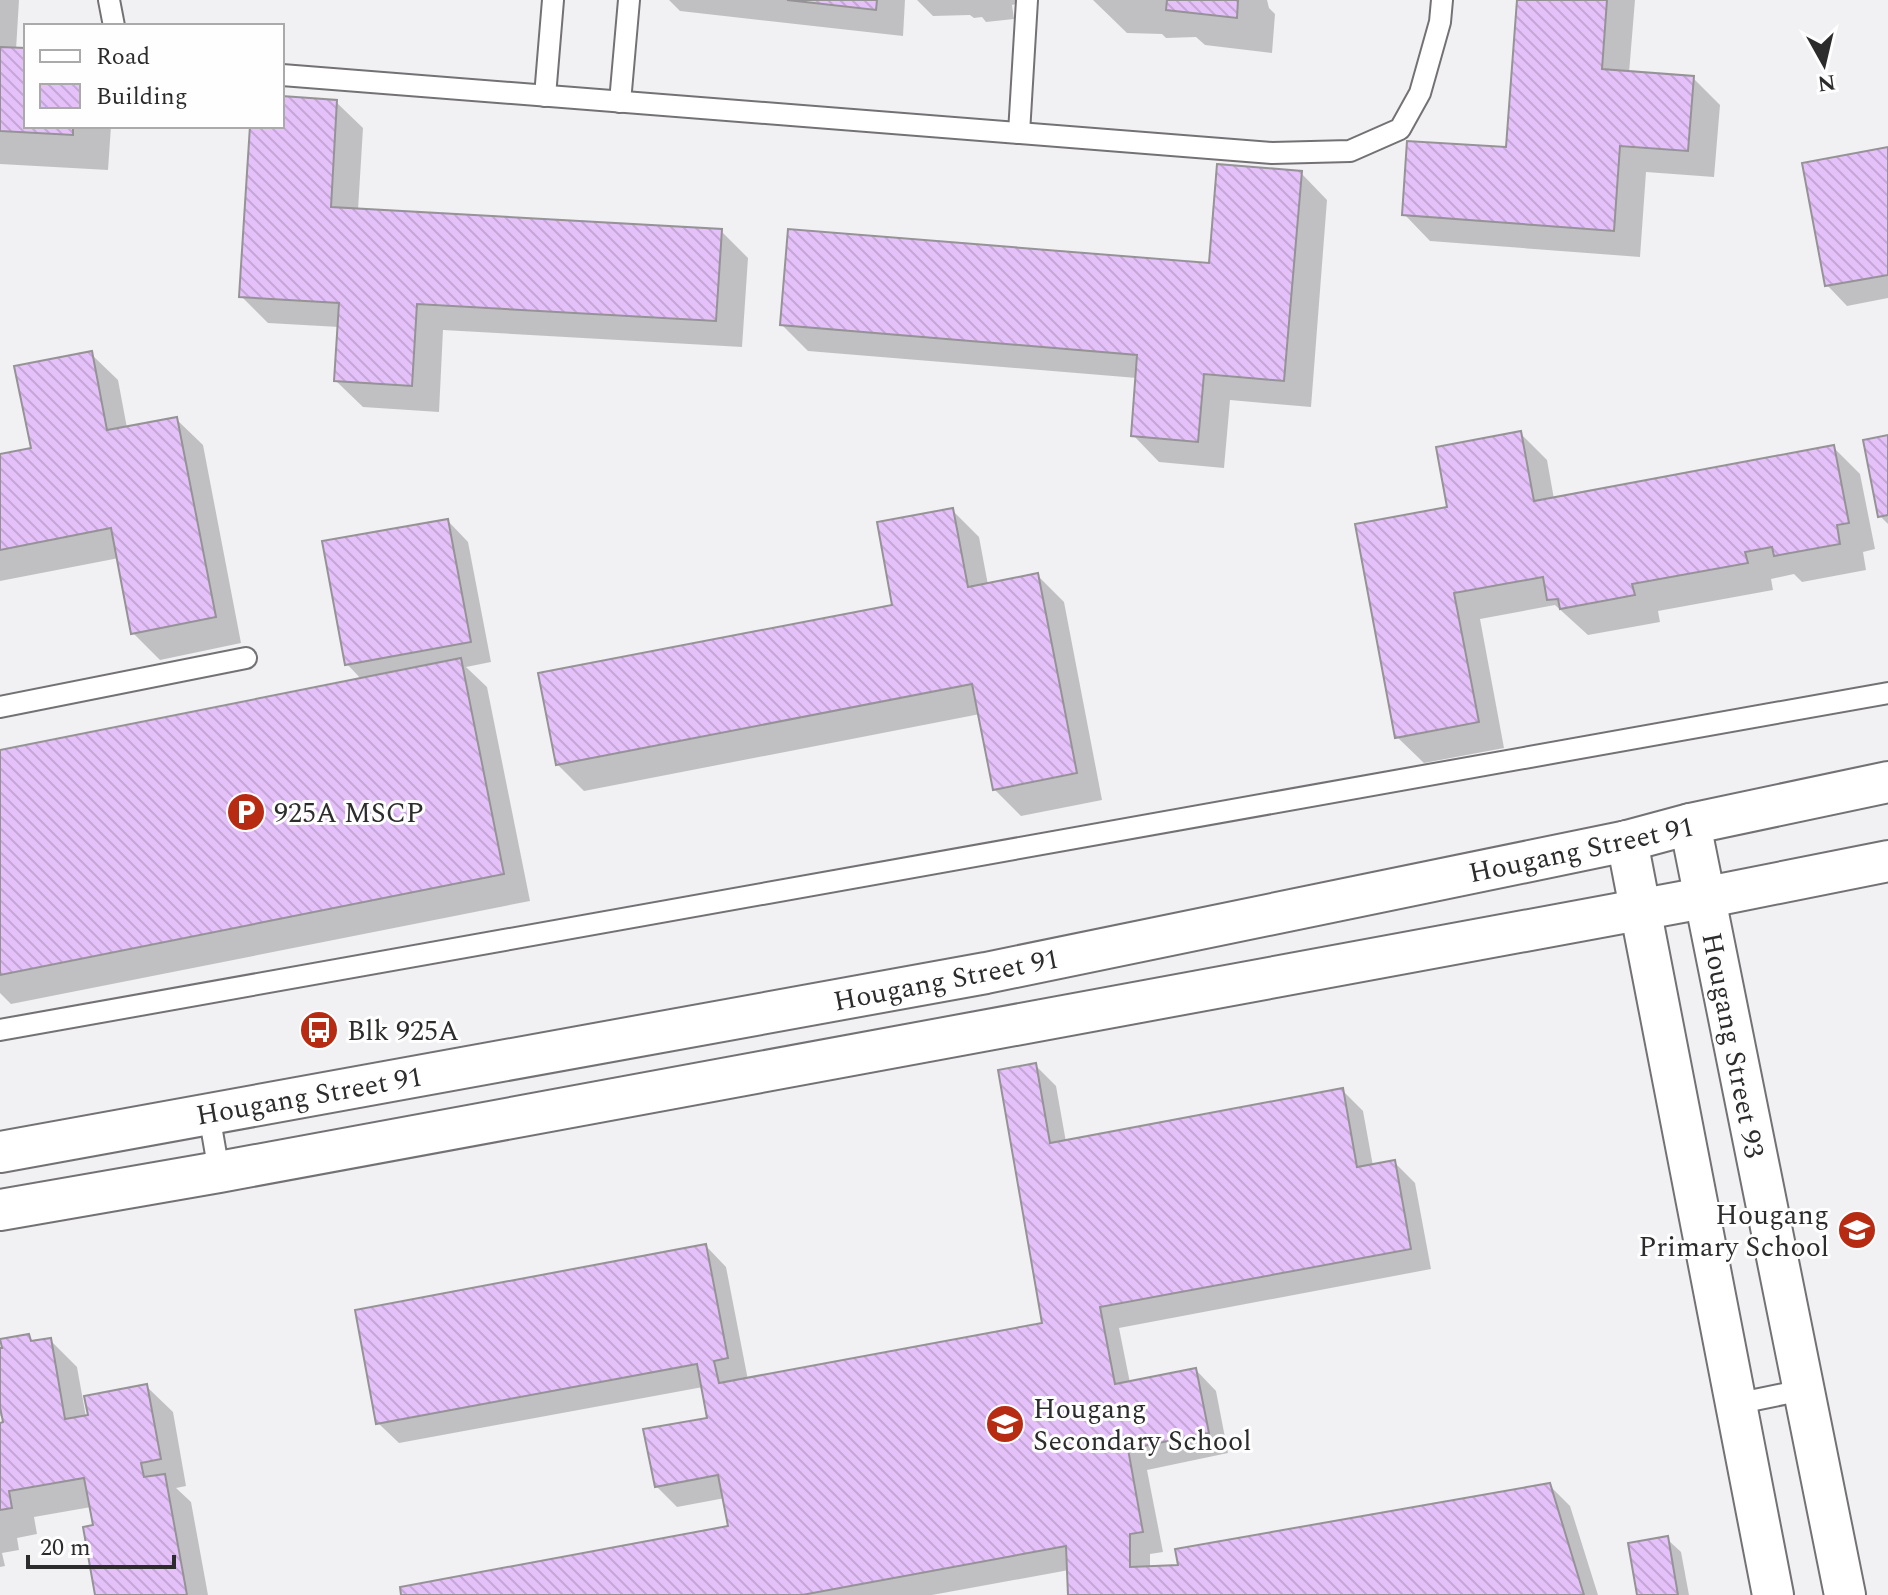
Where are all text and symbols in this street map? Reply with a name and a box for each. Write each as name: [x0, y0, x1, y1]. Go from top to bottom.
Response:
legend: [24, 24, 284, 128]
north arrow: [1784, 24, 1864, 104]
text: Road: [96, 39, 150, 75]
text: N: [1815, 65, 1838, 100]
text: Building: [96, 79, 188, 115]
parking icon: 925A MSCP: [225, 791, 267, 833]
place label: 925A MSCP: [274, 792, 424, 835]
street label: Hougang Street 91: [1465, 806, 1698, 895]
street label: Hougang Street 93: [1690, 929, 1775, 1162]
street label: Hougang Street 91: [830, 938, 1063, 1023]
bus stop icon: Blk 925A: [298, 1009, 340, 1051]
place label: Blk 925A: [347, 1010, 459, 1053]
street label: Hougang Street 91: [193, 1055, 426, 1138]
place label: Hougang Primary School: [1639, 1194, 1829, 1269]
school or university icon: Hougang Primary School: [1836, 1209, 1878, 1251]
place label: Hougang Secondary School: [1033, 1388, 1251, 1463]
school or university icon: Hougang Secondary School: [984, 1403, 1026, 1445]
scale bar: [28, 1519, 174, 1569]
text: 20 m: [40, 1530, 91, 1566]

